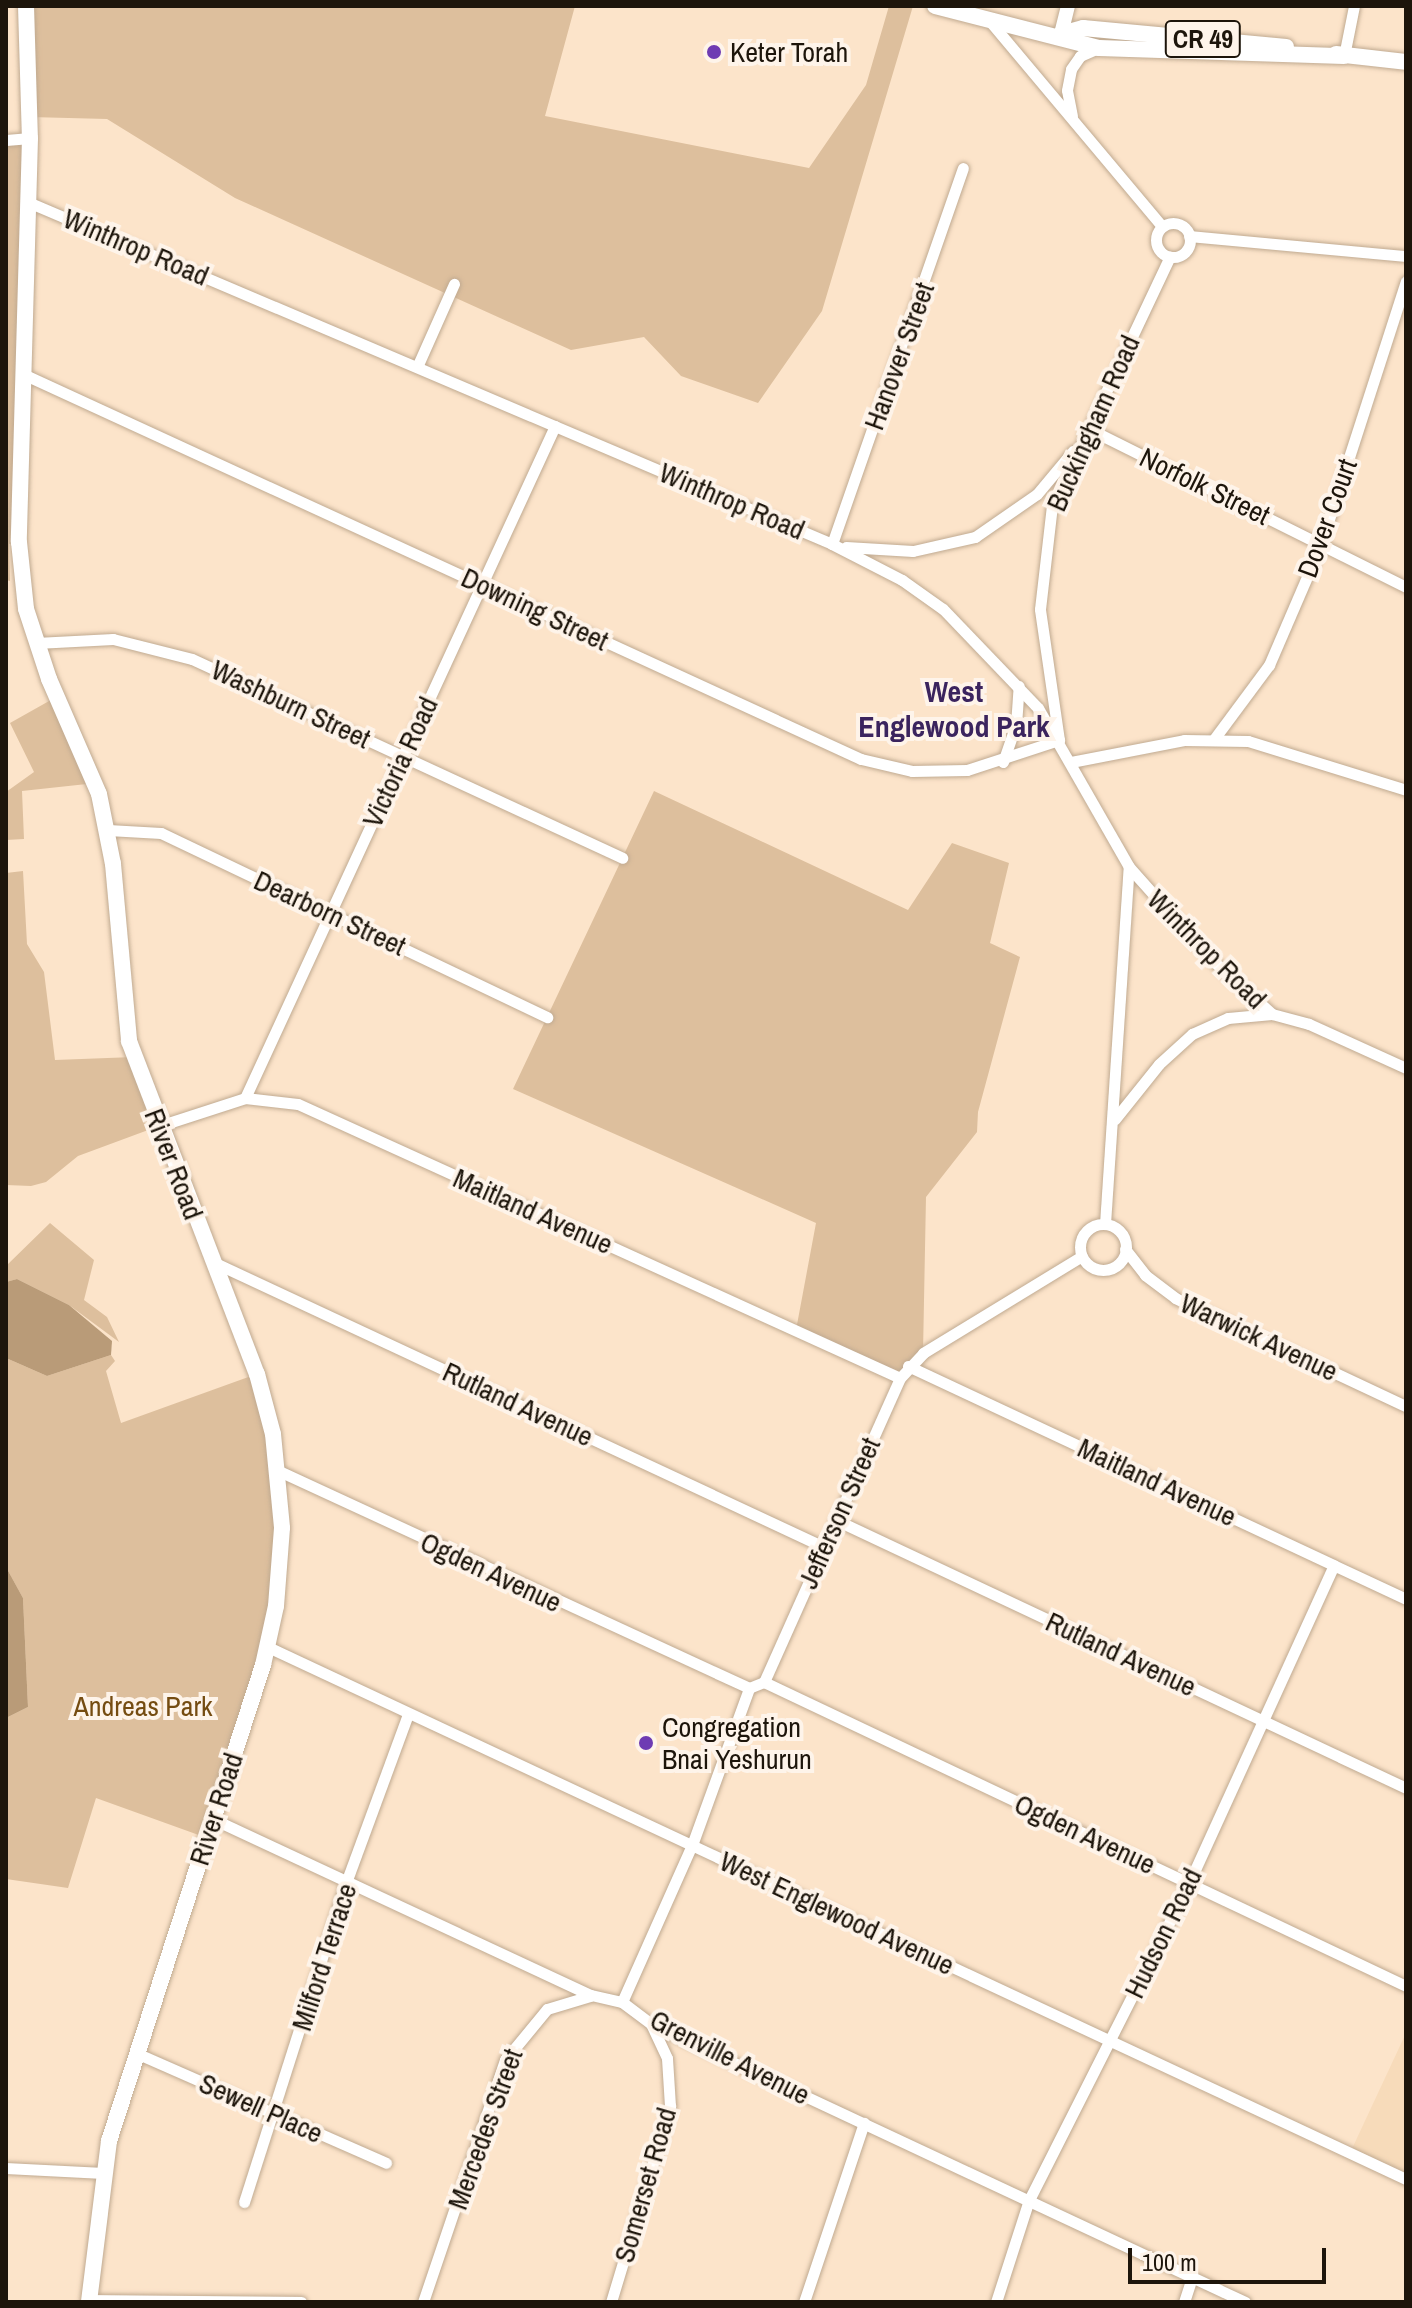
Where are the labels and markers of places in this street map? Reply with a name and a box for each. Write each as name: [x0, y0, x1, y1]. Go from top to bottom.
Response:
place label: Keter Torah: [730, 35, 849, 69]
marker: Keter Torah: [705, 43, 723, 61]
place label: Congregation Bnai Yeshurun: [662, 1710, 812, 1776]
marker: Congregation Bnai Yeshurun: [637, 1734, 655, 1752]

